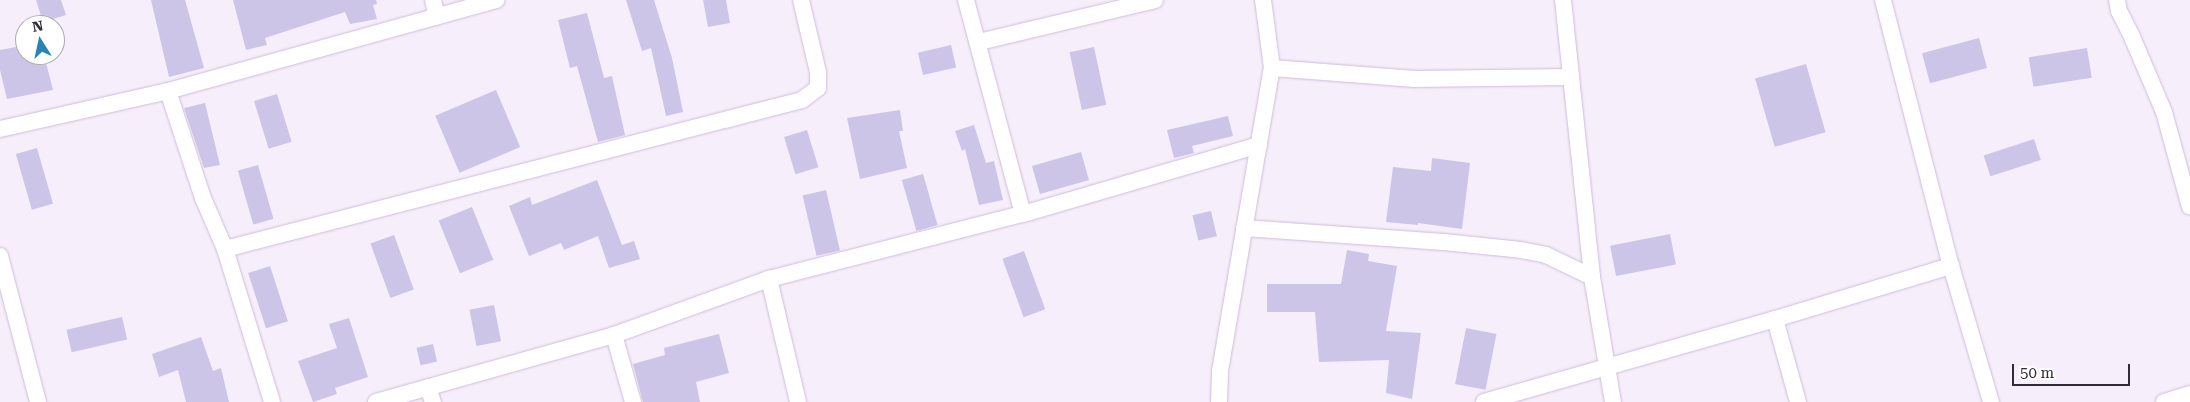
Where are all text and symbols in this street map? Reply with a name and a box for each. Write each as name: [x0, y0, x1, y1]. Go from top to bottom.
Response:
north arrow: [15, 15, 65, 65]
text: N: [31, 17, 44, 35]
scale bar: [2015, 354, 2132, 386]
text: 50 m: [2020, 364, 2054, 382]

